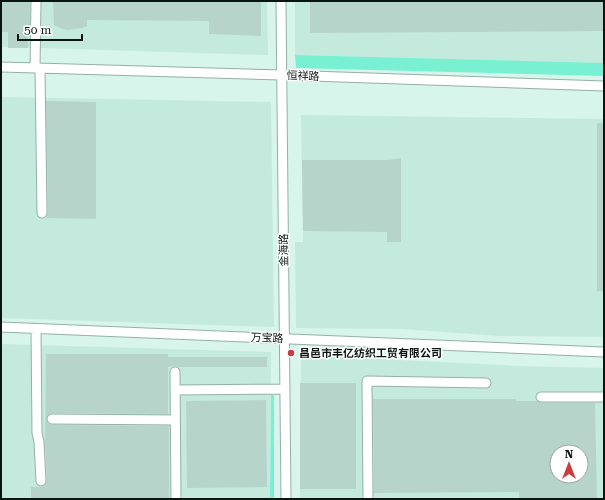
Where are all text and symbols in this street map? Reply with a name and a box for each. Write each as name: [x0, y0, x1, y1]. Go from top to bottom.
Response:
scale bar: [18, 16, 82, 42]
text: 50 m: [24, 23, 51, 37]
street label: 恒祥路: [286, 69, 320, 83]
street label: 金海路: [277, 233, 291, 267]
street label: 万宝路: [250, 331, 284, 345]
place label: 昌邑市丰亿纺织工贸有限公司: [299, 347, 442, 360]
marker: 昌邑市丰亿纺织工贸有限公司: [286, 348, 296, 358]
north arrow: [549, 444, 589, 484]
text: N: [565, 448, 574, 461]

